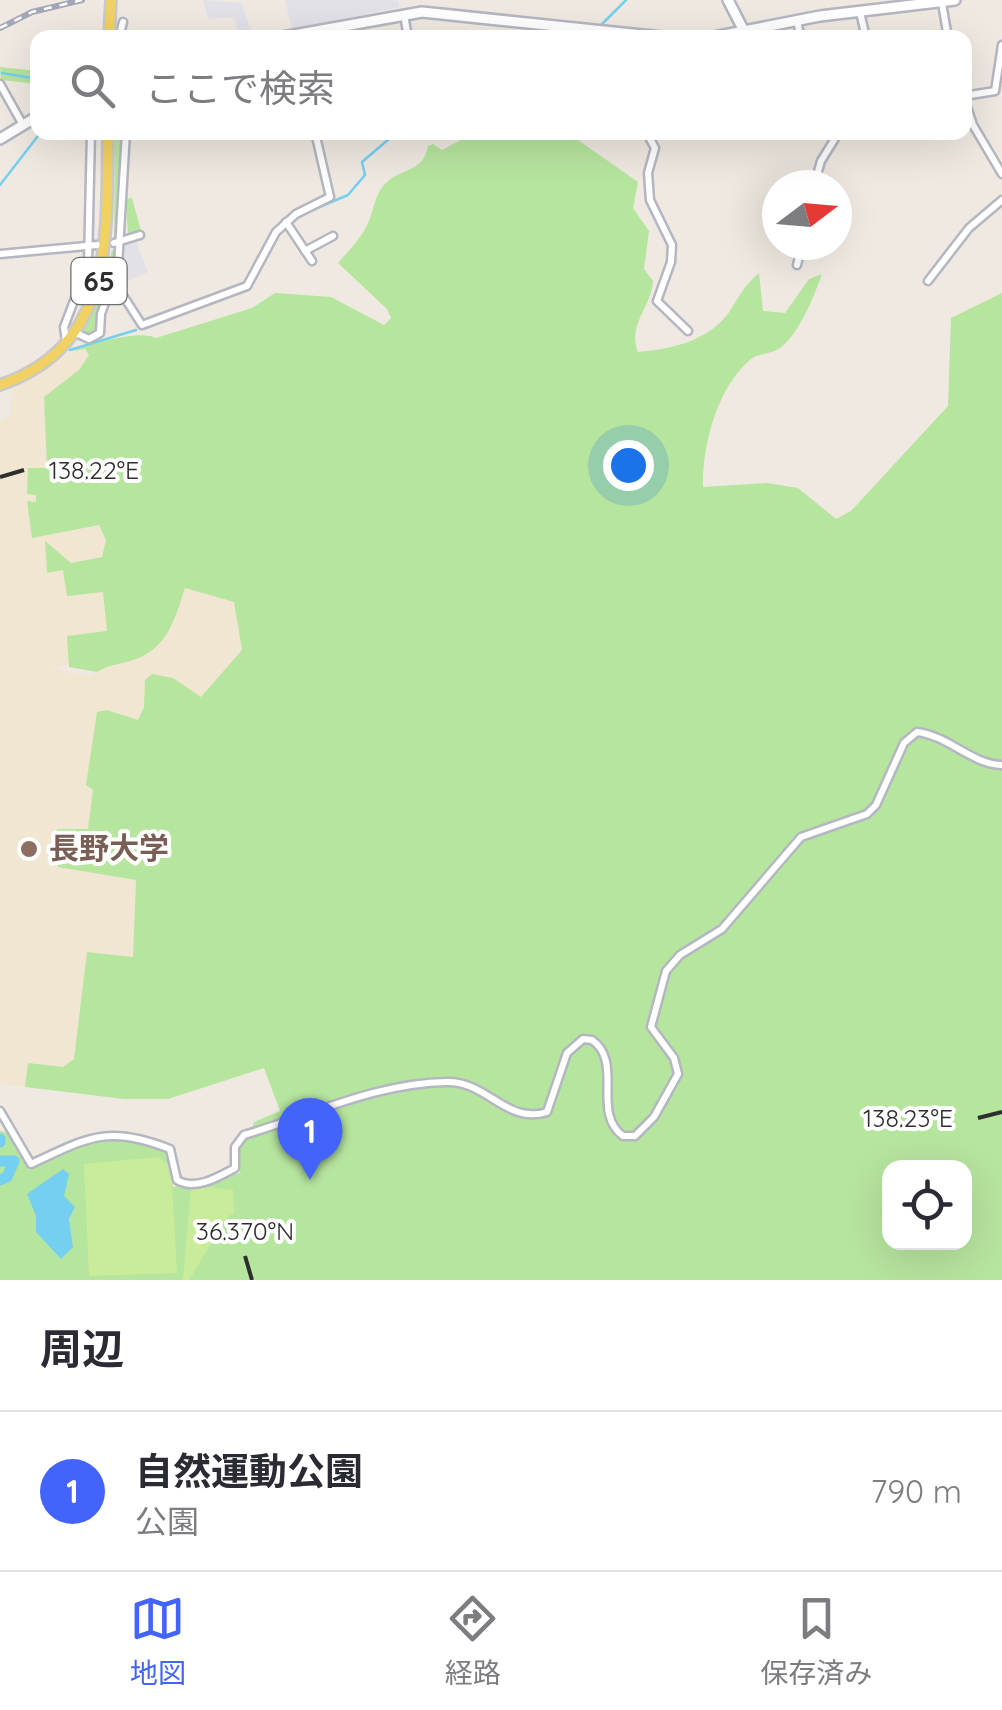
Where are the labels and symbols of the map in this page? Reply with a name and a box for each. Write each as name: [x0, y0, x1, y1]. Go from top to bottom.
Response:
north arrow: [762, 170, 852, 260]
road number: 65: [72, 258, 126, 304]
your location: [603, 440, 654, 491]
text: 138.22°E: [49, 454, 139, 485]
place label: 長野大学: [49, 829, 169, 867]
marker: 長野大学: [18, 838, 40, 860]
pin: 1: [278, 1098, 342, 1180]
text: 138.23°E: [863, 1102, 953, 1133]
text: 36.370°N: [196, 1215, 294, 1246]

